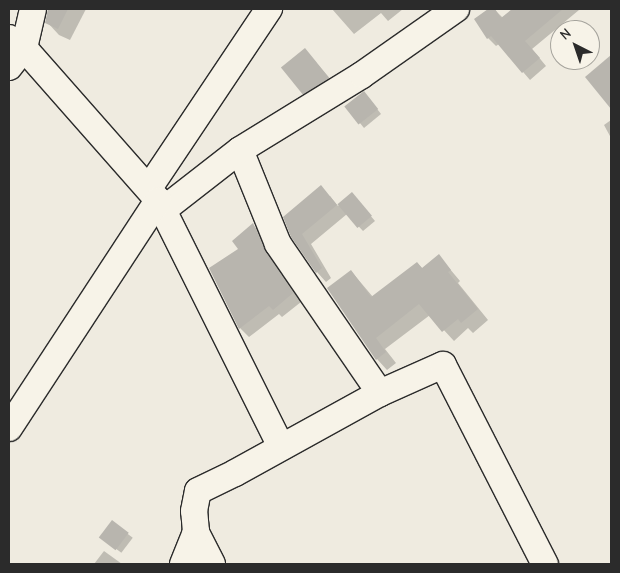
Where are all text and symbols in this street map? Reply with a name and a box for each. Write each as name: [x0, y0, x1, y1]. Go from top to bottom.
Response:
north arrow: [550, 20, 600, 70]
text: N: [556, 25, 575, 43]

